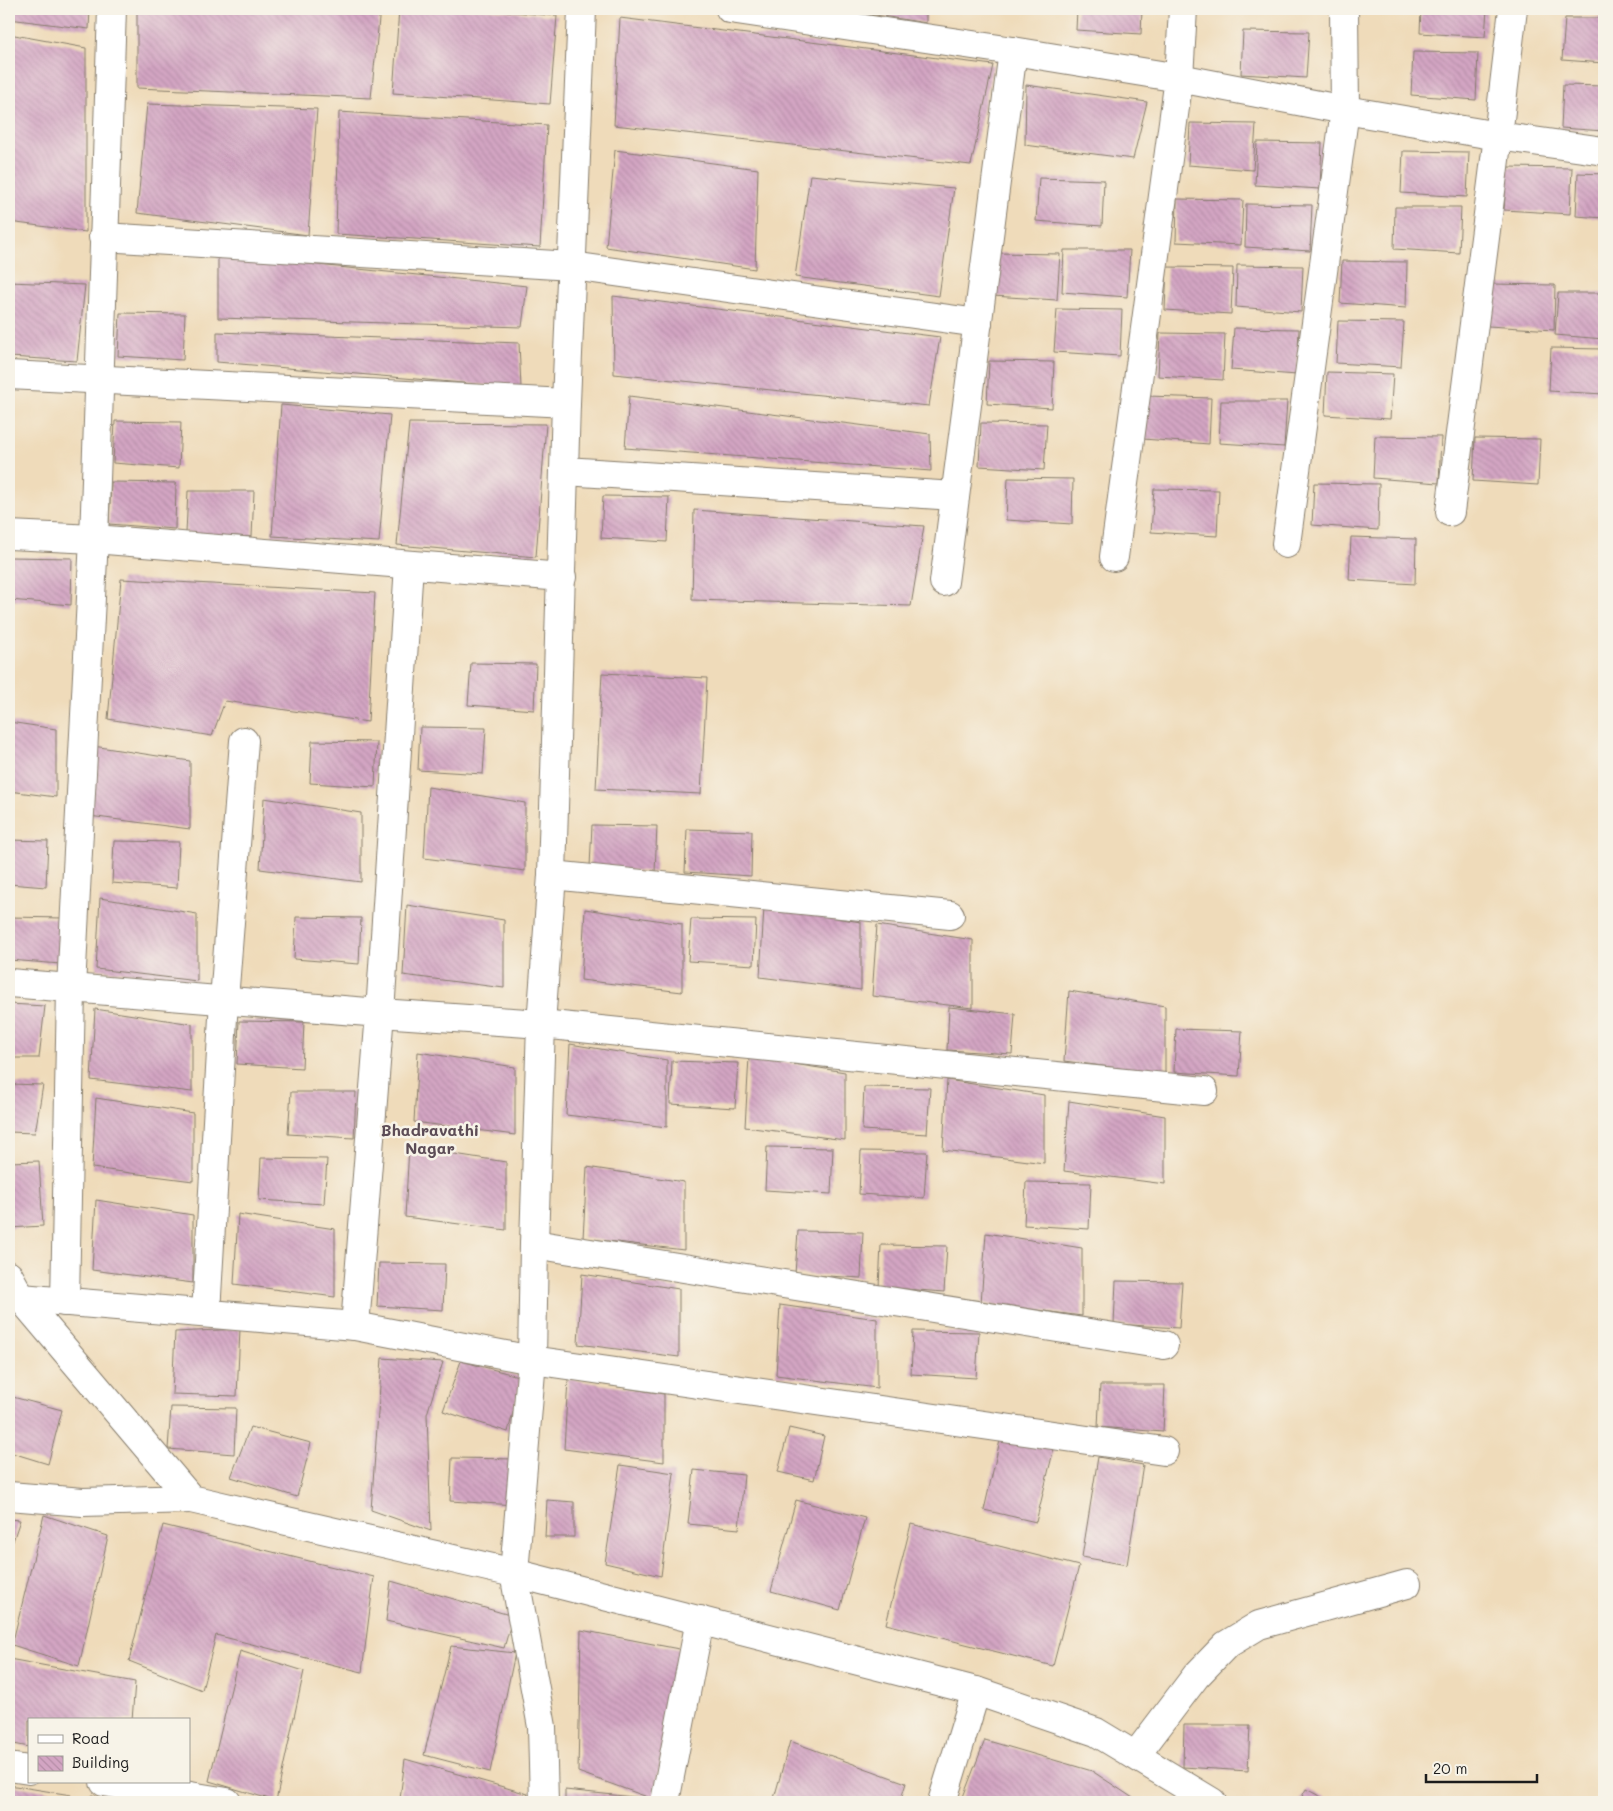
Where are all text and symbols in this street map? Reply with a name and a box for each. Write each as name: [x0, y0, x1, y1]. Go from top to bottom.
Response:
district label: Bhadravathi Nagar: [381, 1119, 479, 1158]
legend: [28, 1718, 190, 1784]
text: Road: [72, 1728, 109, 1748]
scale bar: [1426, 1751, 1537, 1783]
text: Building: [72, 1752, 129, 1772]
text: 20 m: [1433, 1758, 1467, 1778]

